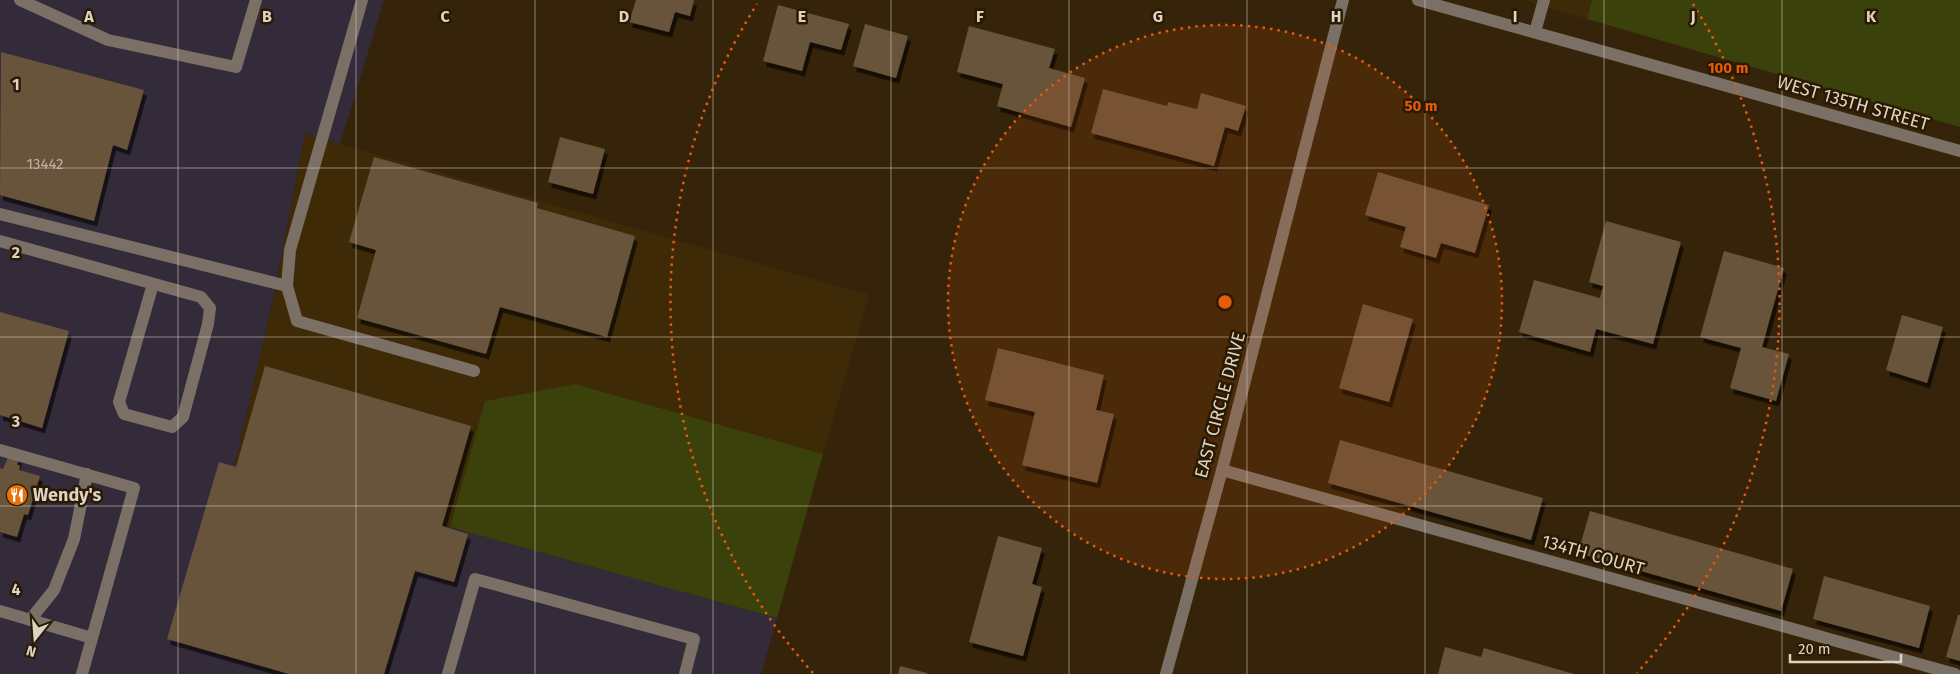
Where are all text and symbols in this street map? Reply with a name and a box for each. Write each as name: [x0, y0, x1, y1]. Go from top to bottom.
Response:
text: A: [83, 7, 94, 26]
text: B: [262, 7, 272, 26]
text: C: [440, 7, 450, 26]
text: D: [619, 7, 629, 26]
text: E: [798, 7, 806, 26]
text: F: [976, 7, 984, 26]
text: G: [1153, 7, 1163, 26]
text: H: [1331, 7, 1341, 26]
text: I: [1513, 7, 1517, 26]
text: J: [1689, 7, 1696, 26]
text: K: [1866, 7, 1877, 26]
text: 100 m: [1708, 59, 1748, 77]
street label: WEST 135TH STREET: [1774, 71, 1932, 135]
text: 1: [12, 75, 20, 94]
text: 50 m: [1404, 97, 1438, 115]
house number: 13442: [27, 155, 64, 173]
text: 2: [12, 243, 20, 262]
centre of rings: [1216, 293, 1234, 311]
street label: EAST CIRCLE DRIVE: [1190, 329, 1250, 481]
text: 3: [11, 412, 20, 431]
restaurant icon: Wendy's: [5, 483, 29, 507]
place label: Wendy's: [33, 484, 102, 506]
street label: 134TH COURT: [1539, 530, 1647, 580]
text: 4: [11, 580, 21, 599]
north arrow: [10, 614, 60, 664]
scale bar: [1790, 632, 1901, 664]
text: 20 m: [1798, 640, 1831, 658]
text: N: [24, 641, 38, 660]

